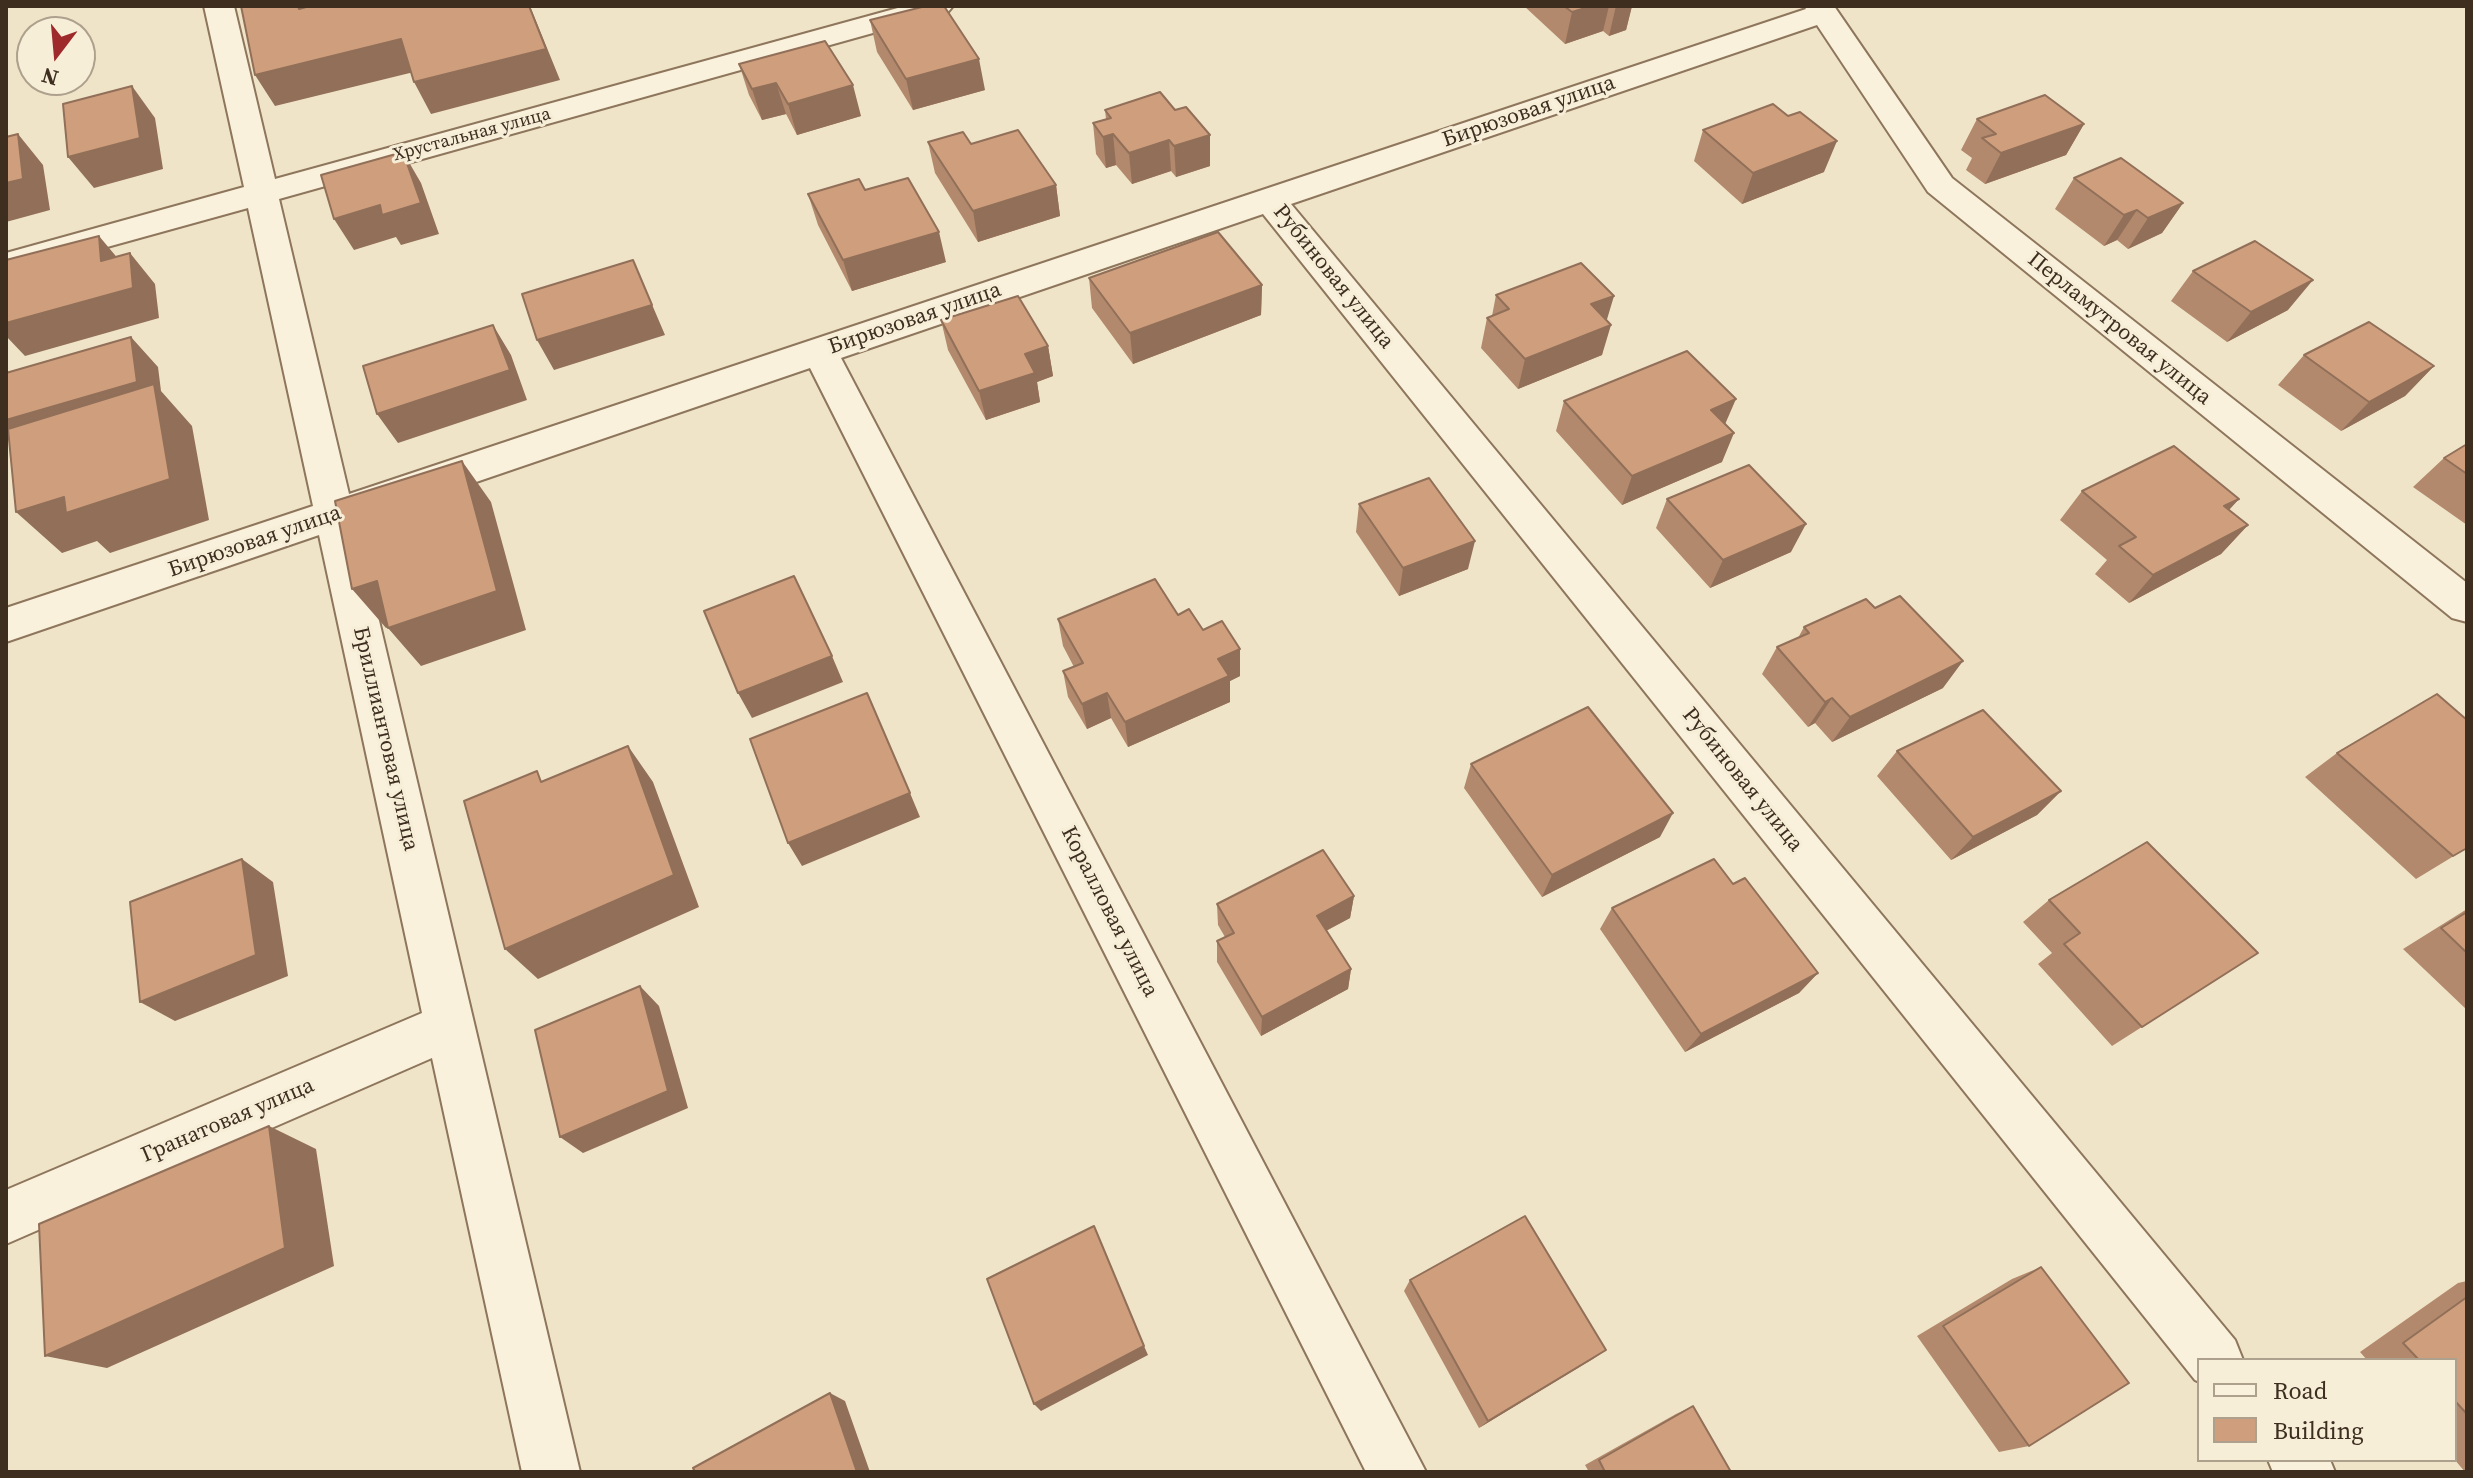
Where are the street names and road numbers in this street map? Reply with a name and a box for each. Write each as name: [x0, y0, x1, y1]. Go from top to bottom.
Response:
street label: Бирюзовая улица: [1439, 70, 1619, 154]
street label: Хрустальная улица: [391, 104, 553, 166]
street label: Рубиновая улица: [1267, 200, 1399, 354]
street label: Перламутровая улица: [2022, 247, 2216, 411]
street label: Бирюзовая улица: [825, 277, 1005, 361]
street label: Бирюзовая улица: [165, 500, 345, 584]
street label: Бриллиантовая улица: [346, 624, 424, 854]
street label: Рубиновая улица: [1676, 703, 1808, 857]
street label: Коралловая улица: [1055, 822, 1163, 1002]
street label: Гранатовая улица: [138, 1073, 318, 1169]

